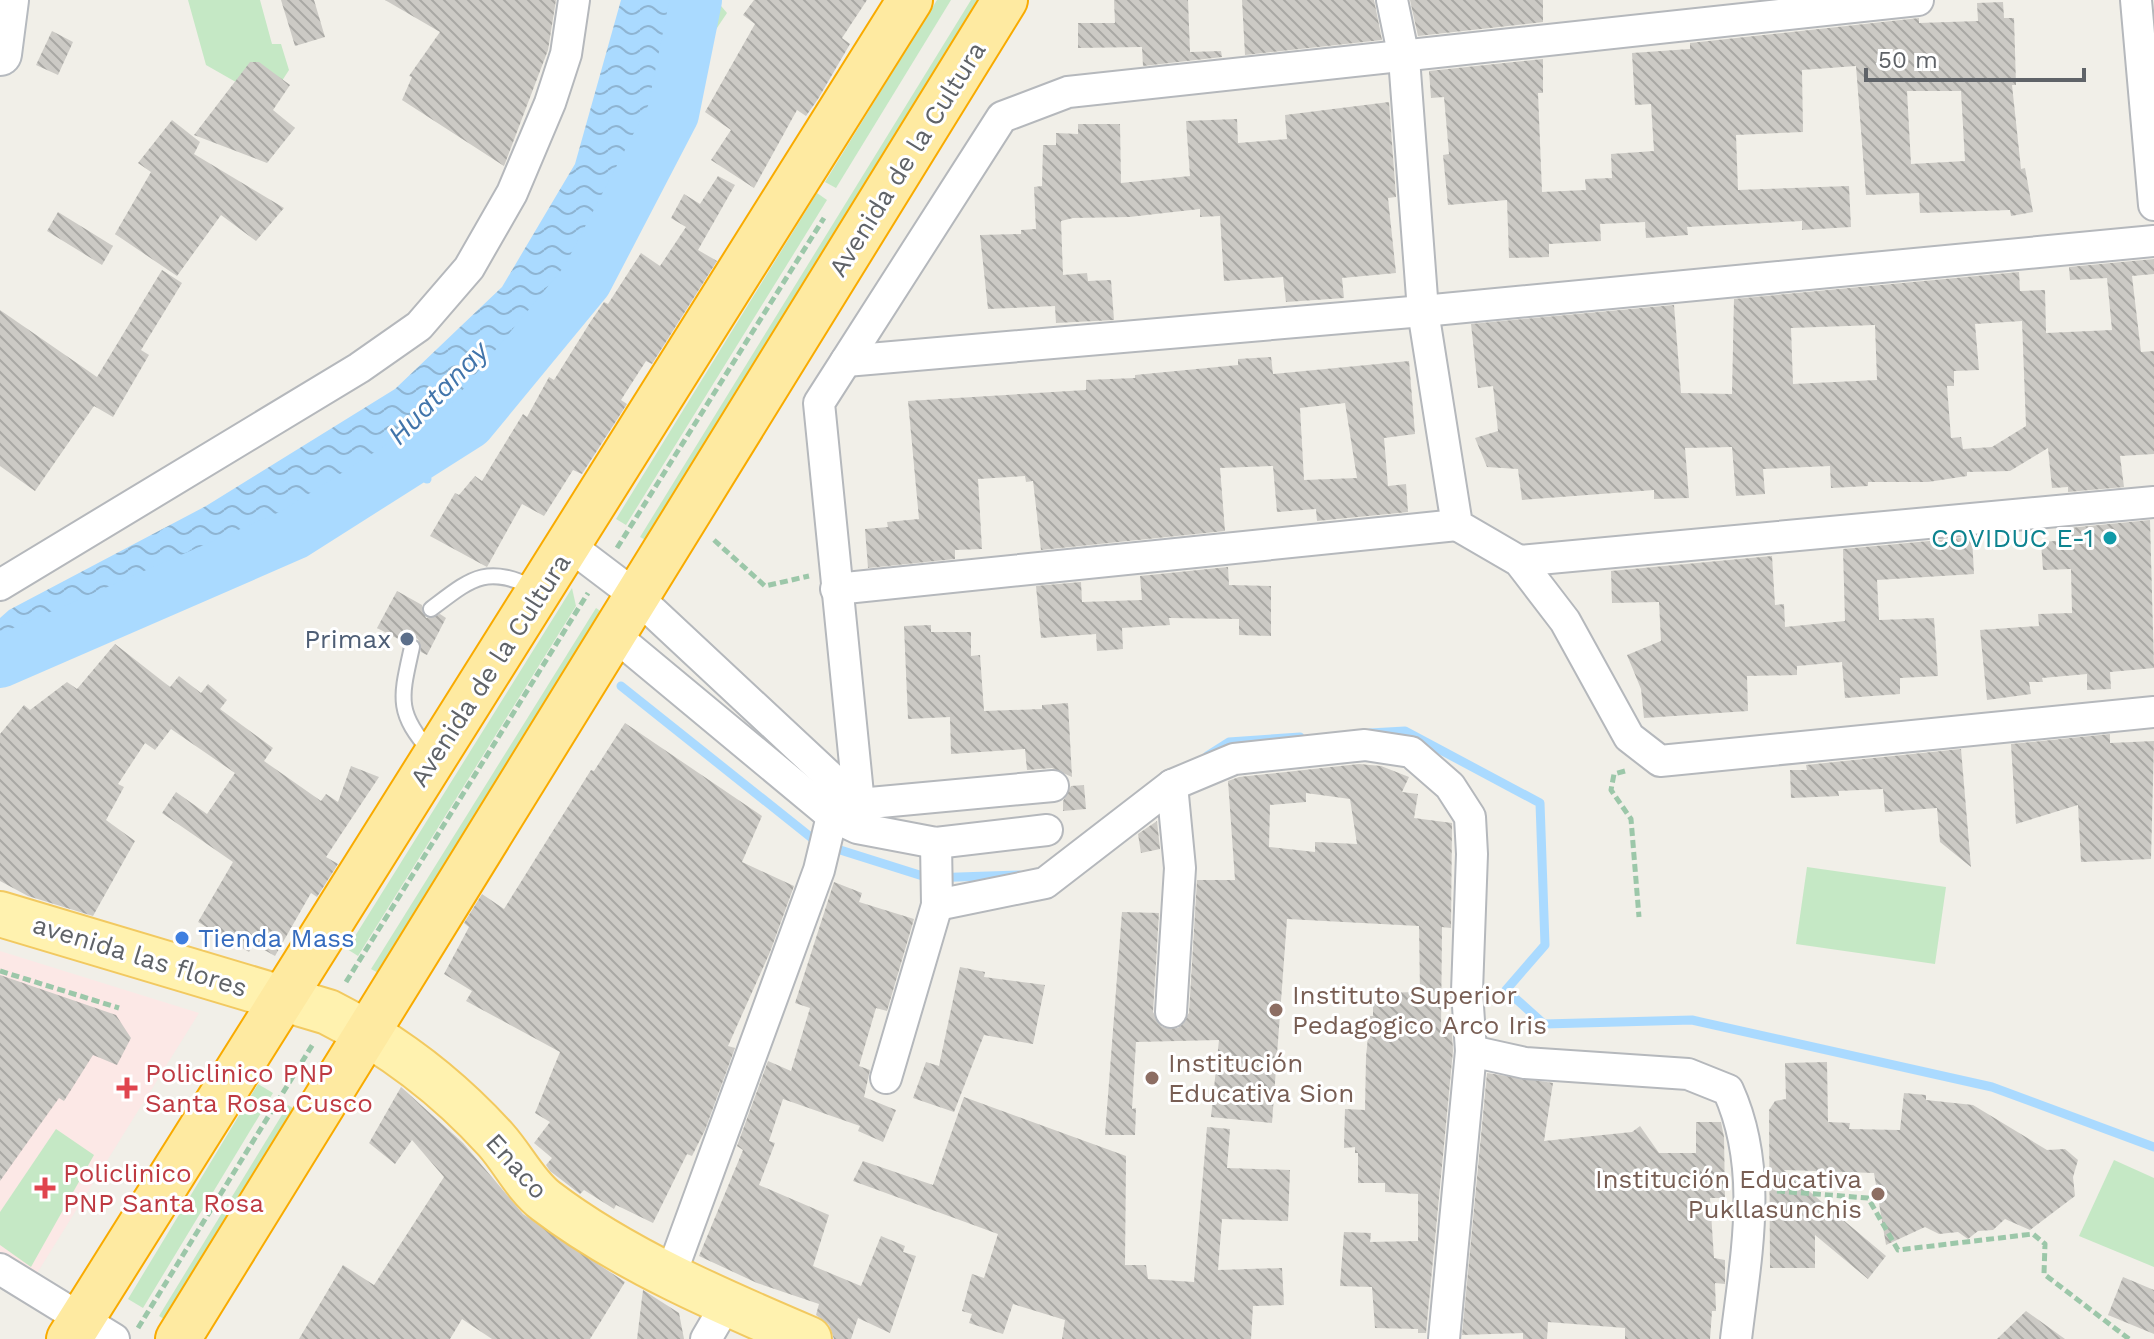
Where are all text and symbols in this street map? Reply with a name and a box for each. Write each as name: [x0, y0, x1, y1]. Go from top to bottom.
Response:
scale bar: [1866, 32, 2084, 82]
street label: Avenida de la Cultura: [822, 36, 992, 282]
text: 50 m: [1878, 46, 1938, 74]
water label: Huatanay: [381, 333, 497, 451]
place label: COVIDUC E-1: [1931, 523, 2094, 553]
marker: COVIDUC E-1: [2101, 529, 2119, 547]
street label: Avenida de la Cultura: [403, 548, 577, 792]
place label: Primax: [304, 624, 391, 654]
marker: Primax: [398, 630, 416, 648]
street label: avenida las flores: [29, 909, 251, 1003]
place label: Tienda Mass: [198, 923, 355, 953]
marker: Tienda Mass: [173, 929, 191, 947]
place label: Instituto Superior Pedagogico Arco Iris: [1292, 980, 1547, 1040]
marker: Instituto Superior Pedagogico Arco Iris: [1267, 1001, 1285, 1019]
place label: Institución Educativa Sion: [1168, 1048, 1354, 1108]
place label: Policlinico PNP Santa Rosa Cusco: [145, 1058, 373, 1118]
marker: Institución Educativa Sion: [1143, 1069, 1161, 1087]
marker: Policlinico PNP Santa Rosa Cusco: [116, 1077, 138, 1099]
street label: Enaco: [480, 1127, 554, 1205]
place label: Policlinico PNP Santa Rosa: [63, 1158, 264, 1218]
place label: Institución Educativa Pukllasunchis: [1595, 1164, 1862, 1224]
marker: Policlinico PNP Santa Rosa: [34, 1177, 56, 1199]
marker: Institución Educativa Pukllasunchis: [1869, 1185, 1887, 1203]

